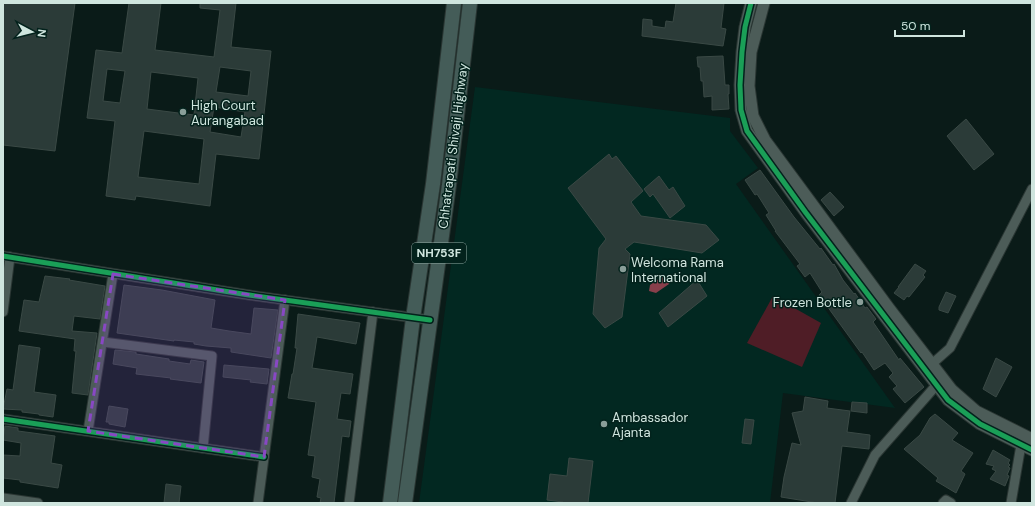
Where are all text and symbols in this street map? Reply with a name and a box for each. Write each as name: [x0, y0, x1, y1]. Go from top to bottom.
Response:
north arrow: [12, 12, 52, 52]
scale bar: [895, 12, 964, 38]
text: 50 m: [901, 18, 930, 34]
text: N: [34, 28, 49, 38]
street label: Chhatrapati Shivaji Highway: [434, 62, 472, 230]
place label: High Court Aurangabad: [191, 97, 264, 129]
marker: High Court Aurangabad: [178, 107, 188, 117]
road number: NH753F: [412, 243, 466, 263]
place label: Welcoma Rama International: [631, 254, 724, 286]
marker: Welcoma Rama International: [618, 264, 628, 274]
place label: Frozen Bottle: [773, 294, 852, 311]
marker: Frozen Bottle: [855, 297, 865, 307]
place label: Ambassador Ajanta: [612, 409, 688, 441]
marker: Ambassador Ajanta: [599, 419, 609, 429]

